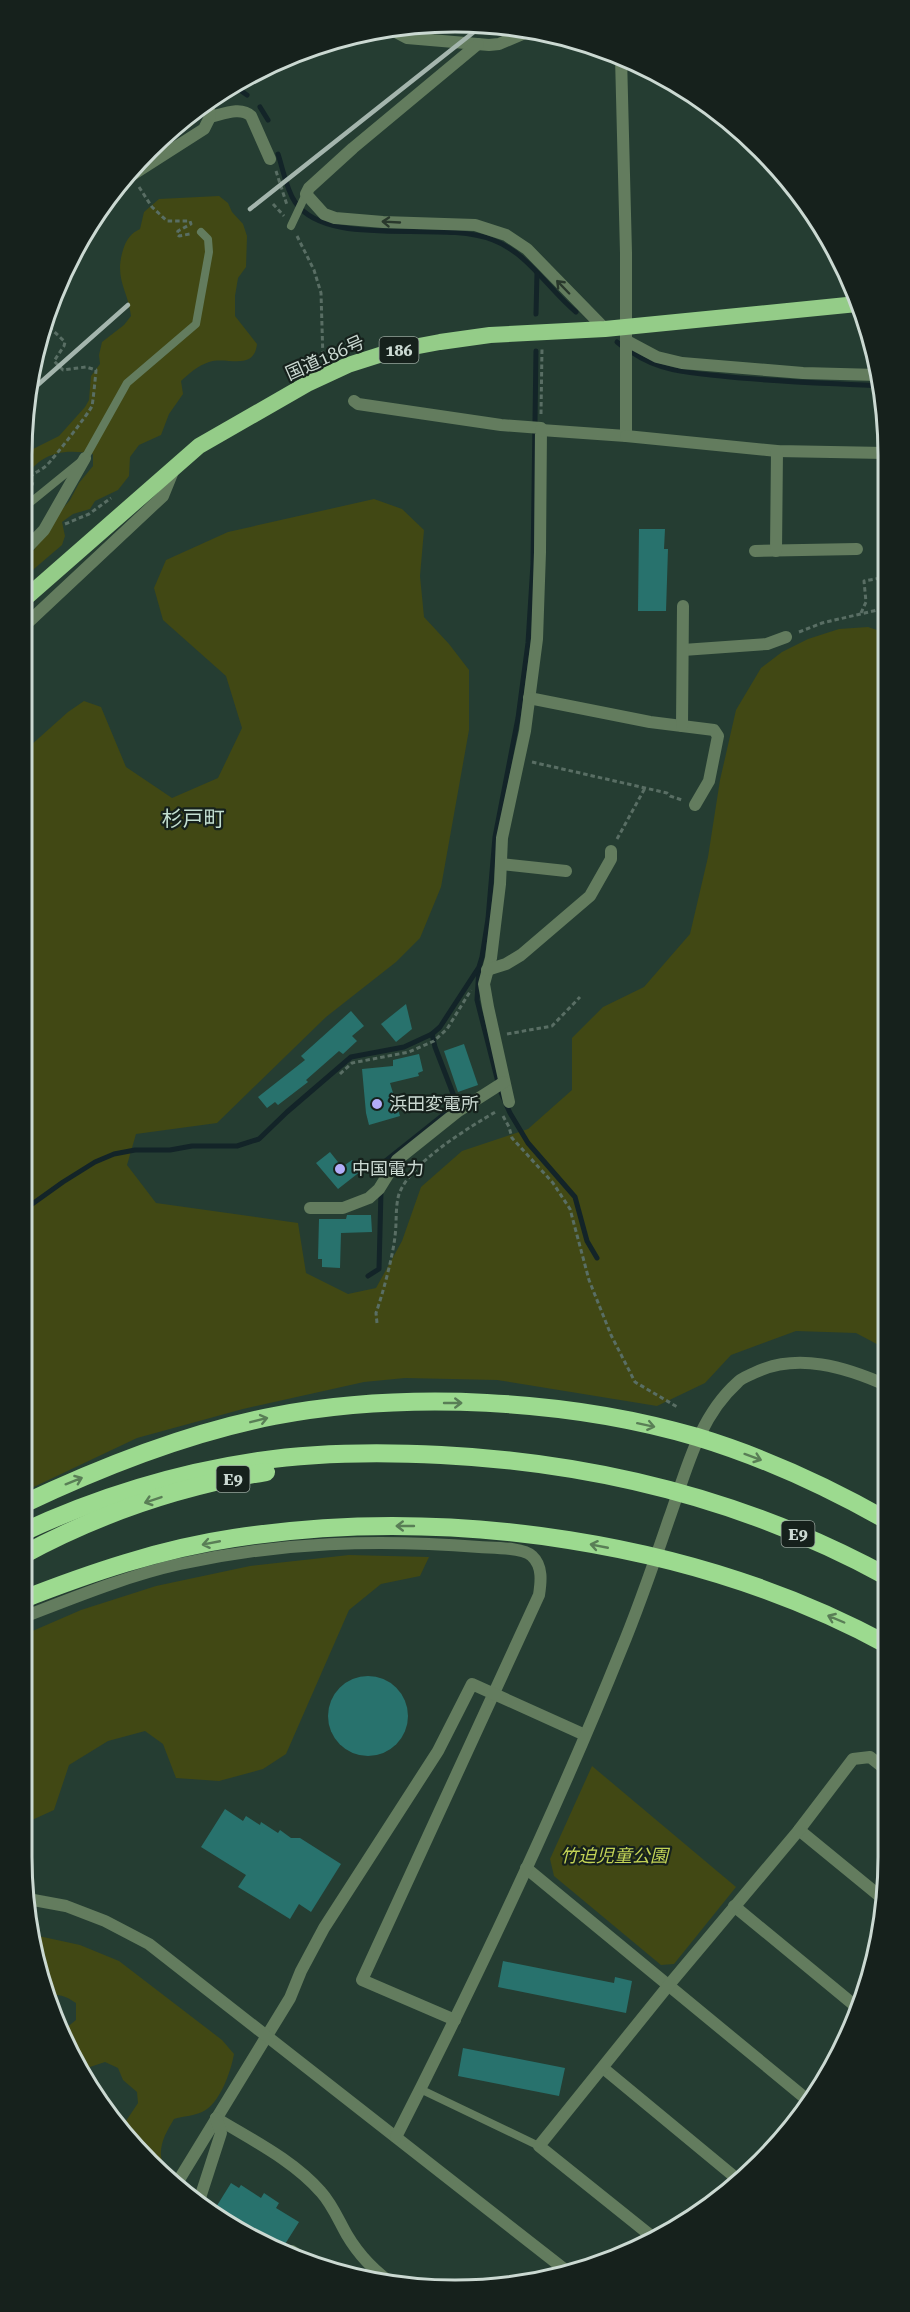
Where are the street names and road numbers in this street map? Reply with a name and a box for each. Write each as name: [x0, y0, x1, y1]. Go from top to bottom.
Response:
street label: 国道186号: [282, 331, 368, 384]
road number: 186: [380, 337, 418, 363]
road number: E9: [216, 1466, 250, 1492]
road number: E9: [782, 1521, 814, 1547]

